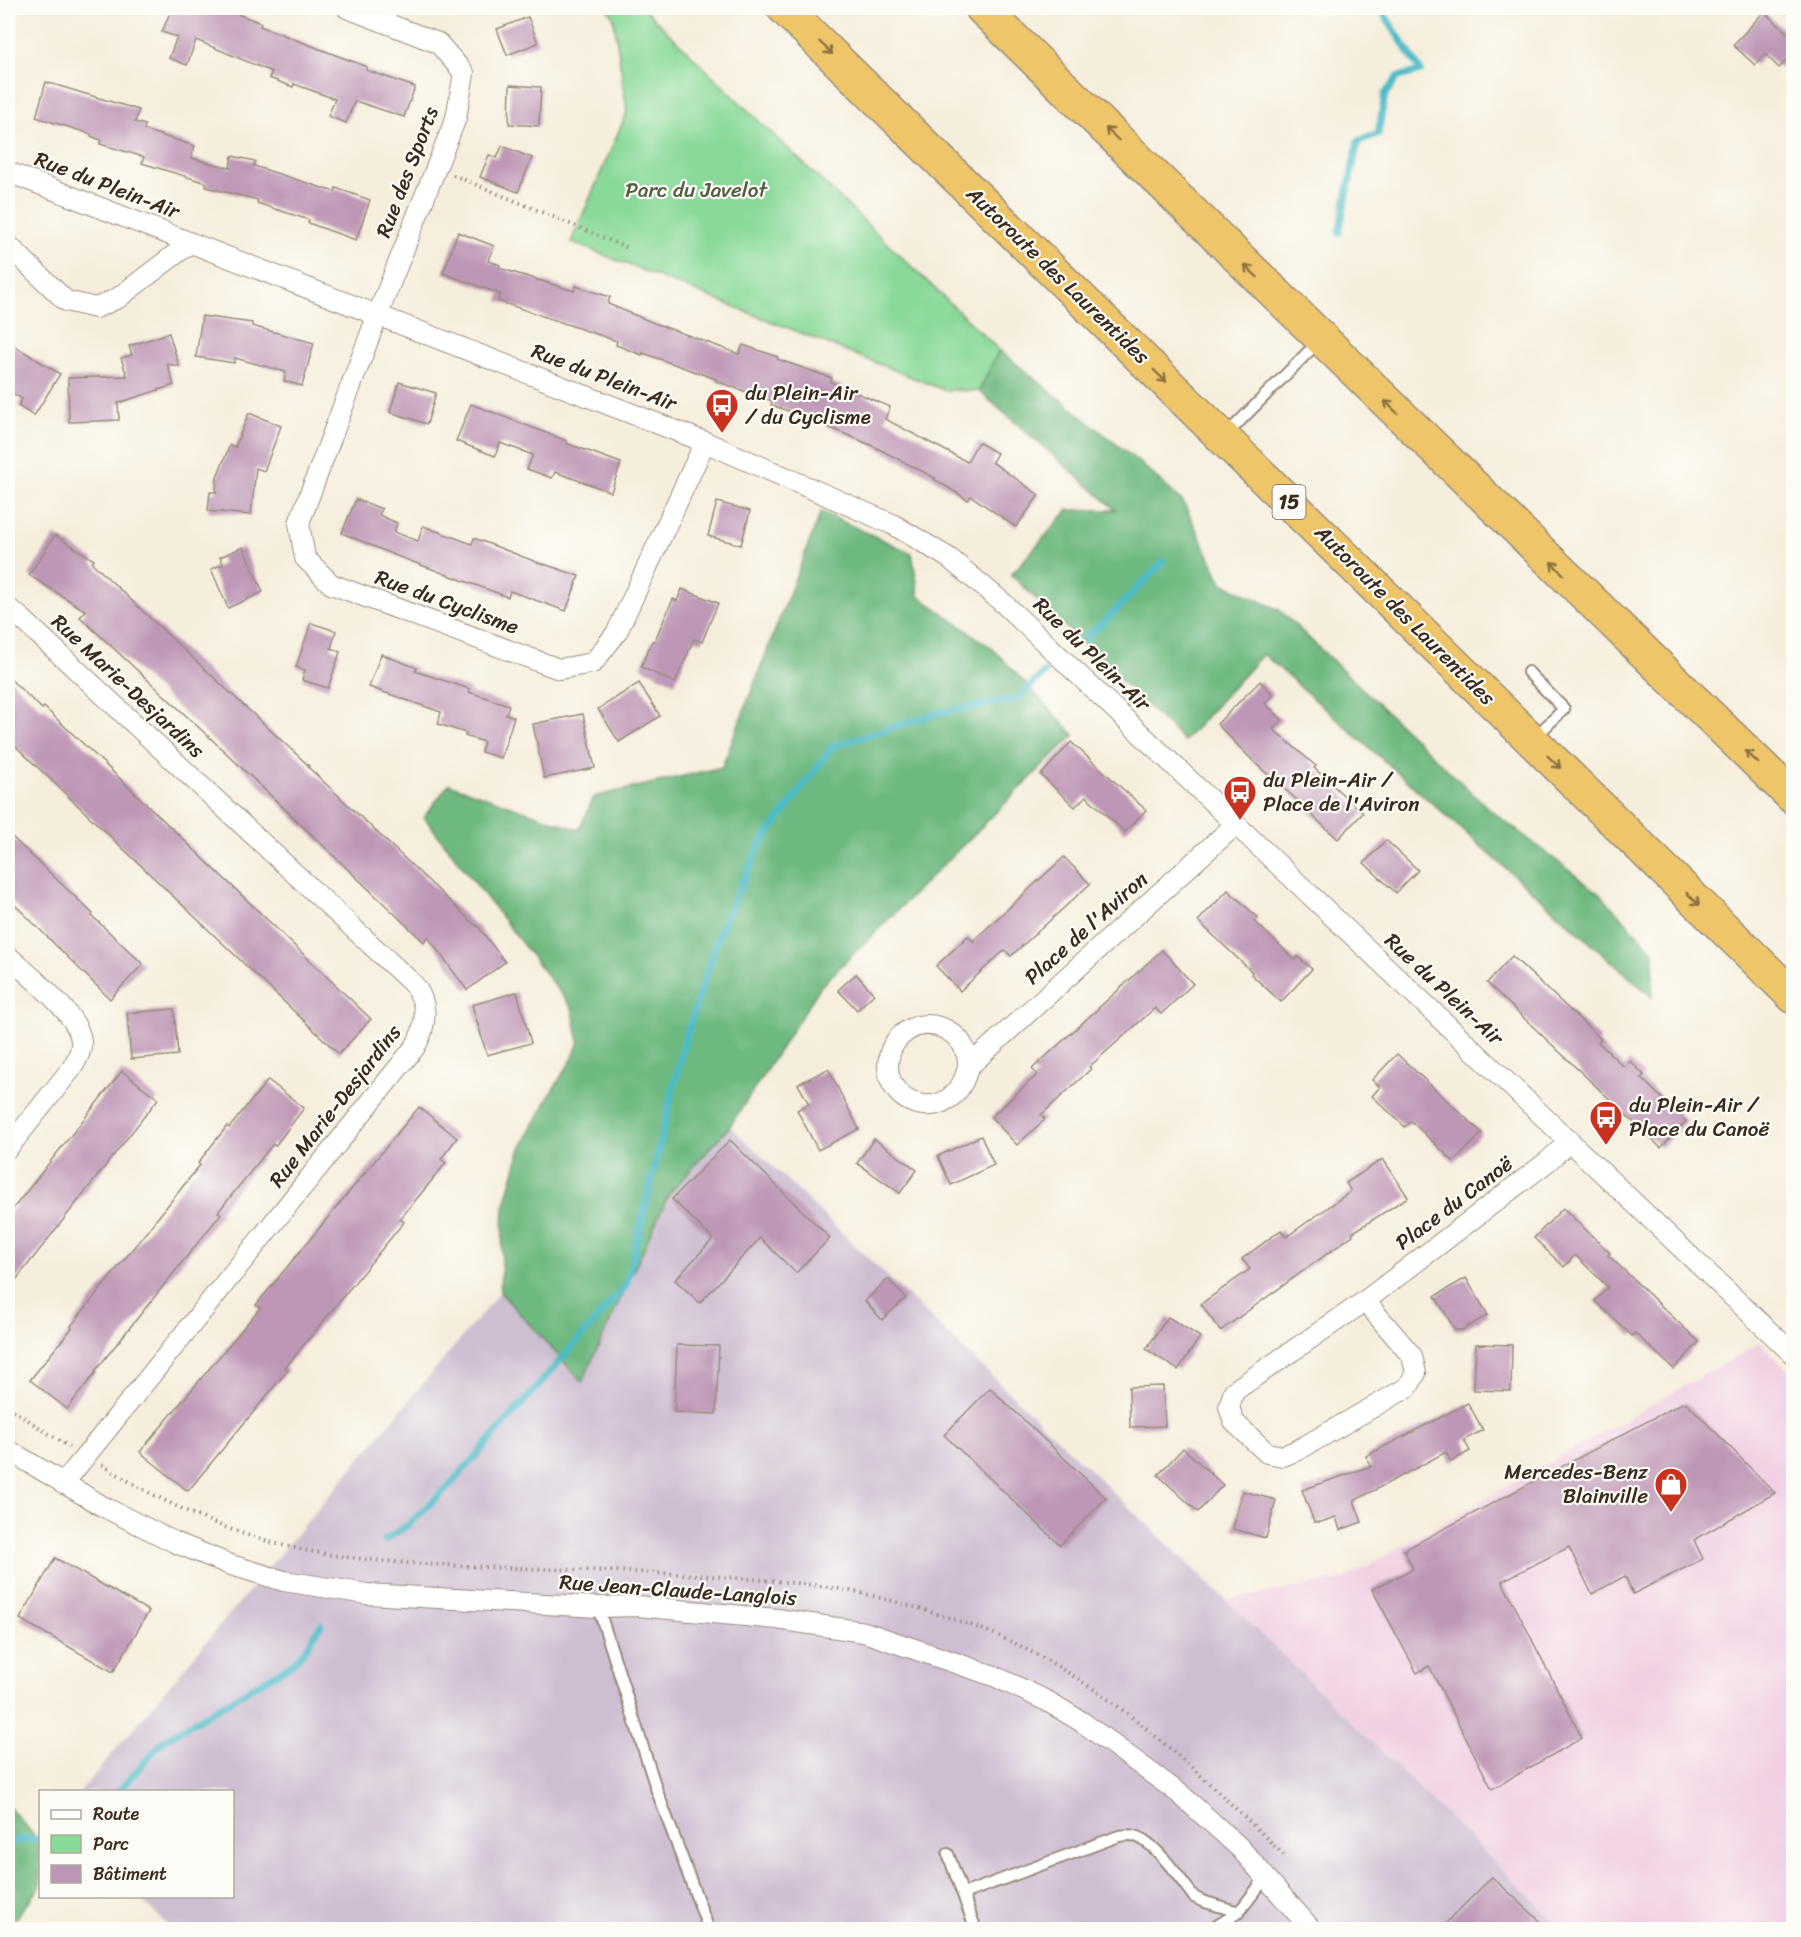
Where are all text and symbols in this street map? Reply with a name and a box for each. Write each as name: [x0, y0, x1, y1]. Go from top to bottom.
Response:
one-way arrow: [818, 41, 833, 56]
street label: Rue des Sports: [365, 100, 450, 243]
one-way arrow: [1104, 127, 1119, 142]
street label: Rue du Plein-Air: [29, 140, 186, 231]
park label: Parc du Javelot: [625, 171, 768, 209]
street label: Autoroute des Laurentides: [956, 176, 1159, 374]
one-way arrow: [1243, 263, 1258, 278]
street label: Rue du Plein-Air: [526, 332, 683, 423]
one-way arrow: [1153, 368, 1168, 383]
place label: du Plein-Air / du Cyclisme: [745, 374, 871, 436]
bus stop icon: du Plein-Air / du Cyclisme: [704, 387, 740, 434]
one-way arrow: [1383, 399, 1398, 414]
road number: 15: [1272, 485, 1306, 519]
street label: Autoroute des Laurentides: [1305, 515, 1505, 715]
street label: Rue du Cyclisme: [370, 558, 525, 646]
one-way arrow: [1550, 561, 1565, 576]
street label: Rue du Plein-Air: [1024, 587, 1161, 722]
street label: Rue Marie-Desjardins: [42, 604, 214, 768]
one-way arrow: [1744, 750, 1759, 764]
one-way arrow: [1547, 755, 1562, 770]
place label: du Plein-Air / Place de l'Aviron: [1263, 761, 1419, 823]
bus stop icon: du Plein-Air / Place de l'Aviron: [1222, 774, 1258, 821]
street label: Place de l'Aviron: [1015, 862, 1157, 994]
one-way arrow: [1686, 891, 1701, 906]
street label: Rue du Plein-Air: [1375, 923, 1514, 1056]
street label: Rue Marie-Desjardins: [259, 1016, 412, 1196]
place label: du Plein-Air / Place du Canoë: [1629, 1086, 1770, 1148]
bus stop icon: du Plein-Air / Place du Canoë: [1588, 1099, 1624, 1146]
street label: Place du Canoë: [1387, 1145, 1522, 1260]
place label: Mercedes-Benz Blainville: [1504, 1453, 1648, 1515]
shop icon: Mercedes-Benz Blainville: [1653, 1466, 1689, 1513]
street label: Rue Jean-Claude-Langlois: [558, 1563, 798, 1617]
legend: [39, 1790, 234, 1898]
text: Route: [93, 1798, 140, 1830]
text: Parc: [93, 1828, 129, 1860]
text: Bâtiment: [93, 1858, 167, 1890]

